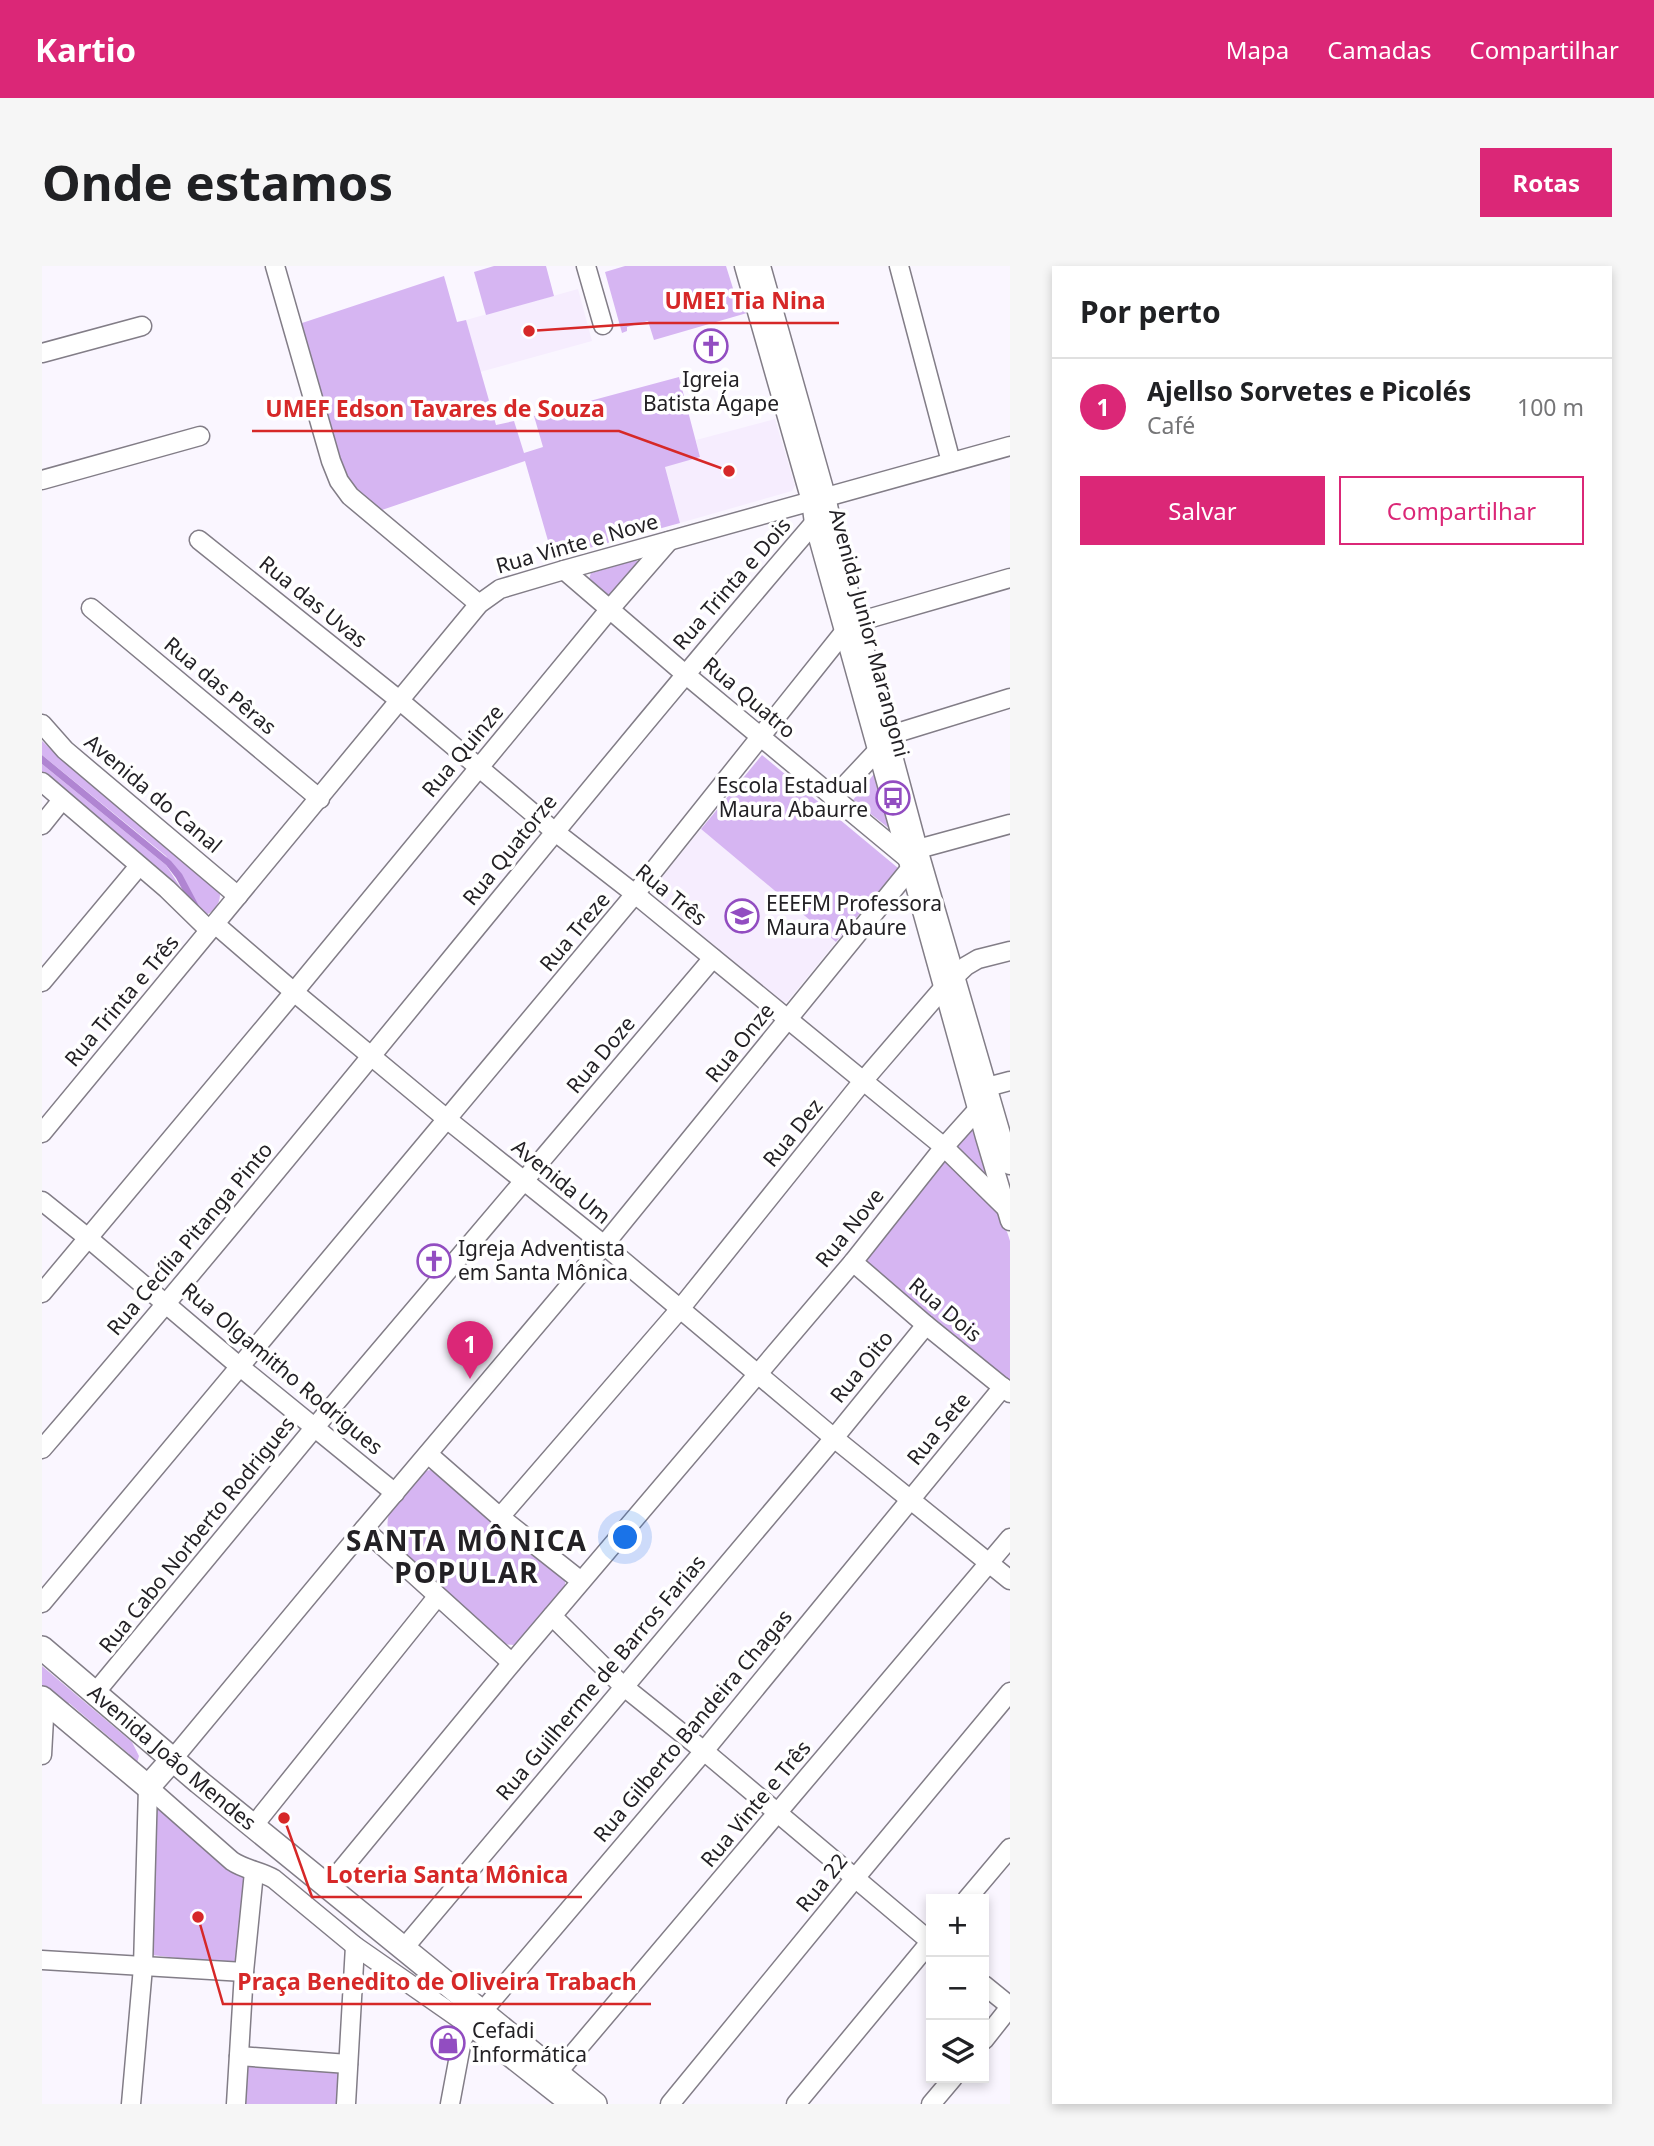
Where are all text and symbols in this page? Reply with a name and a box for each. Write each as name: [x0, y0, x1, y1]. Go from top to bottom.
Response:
text: Kartio: [35, 27, 136, 72]
text: Mapa: [1226, 33, 1289, 66]
text: Camadas: [1327, 33, 1431, 66]
text: Compartilhar: [1469, 33, 1619, 66]
button: Rotas: [1480, 148, 1612, 217]
text: Onde estamos: [42, 149, 393, 215]
callout: UMEI Tia Nina: [650, 279, 839, 323]
text: UMEI Tia Nina: [664, 284, 826, 316]
text: Por perto: [1080, 291, 1221, 332]
church icon: Igreja Batista Ágape: [692, 327, 730, 365]
place label: Igreja Batista Ágape: [643, 365, 779, 417]
text: Ajellso Sorvetes e Picolés: [1147, 373, 1471, 409]
callout: UMEF Edson Tavares de Souza: [252, 387, 619, 431]
text: 1: [1096, 391, 1110, 423]
text: 100 m: [1517, 391, 1584, 423]
text: UMEF Edson Tavares de Souza: [265, 392, 605, 424]
text: Café: [1147, 409, 1195, 441]
button: Salvar: [1080, 476, 1325, 545]
button: Compartilhar: [1339, 476, 1584, 545]
street label: Avenida Junior Marangoni: [823, 505, 917, 760]
street label: Rua Vinte e Nove: [492, 507, 661, 580]
street label: Rua Trinta e Dois: [666, 511, 796, 655]
street label: Rua das Uvas: [254, 549, 373, 653]
street label: Rua das Pêras: [159, 630, 283, 740]
street label: Rua Quatro: [697, 650, 802, 744]
street label: Rua Quinze: [415, 698, 509, 803]
street label: Avenida do Canal: [79, 728, 228, 859]
place label: Escola Estadual Maura Abaurre: [717, 771, 868, 823]
bus stop icon: Escola Estadual Maura Abaurre: [874, 779, 912, 817]
street label: Rua Quatorze: [456, 788, 563, 911]
street label: Rua Três: [630, 857, 713, 932]
street label: Rua Treze: [533, 886, 616, 977]
place label: EEEFM Professora Maura Abaure: [766, 889, 942, 941]
school or university icon: EEEFM Professora Maura Abaure: [723, 897, 761, 935]
street label: Rua Trinta e Três: [58, 929, 185, 1072]
street label: Rua Onze: [699, 997, 780, 1088]
street label: Rua Doze: [560, 1010, 641, 1099]
street label: Rua Dez: [756, 1092, 828, 1172]
street label: Avenida Um: [506, 1133, 617, 1230]
street label: Rua Cecília Pitanga Pinto: [100, 1136, 278, 1341]
street label: Rua Nove: [809, 1182, 890, 1273]
place label: Igreja Adventista em Santa Mônica: [458, 1234, 628, 1286]
church icon: Igreja Adventista em Santa Mônica: [415, 1242, 453, 1280]
street label: Rua Dois: [903, 1271, 988, 1348]
street label: Rua Olgamitho Rodrigues: [176, 1276, 389, 1461]
pin: 1: [447, 1321, 493, 1379]
street label: Rua Oito: [823, 1324, 899, 1408]
street label: Rua Sete: [900, 1386, 976, 1471]
street label: Rua Cabo Norberto Rodrigues: [92, 1410, 300, 1658]
your location: [608, 1520, 642, 1554]
district label: SANTA MÔNICA POPULAR: [346, 1521, 588, 1591]
street label: Rua Guilherme de Barros Farias: [489, 1549, 711, 1806]
street label: Rua Gilberto Bandeira Chagas: [587, 1603, 798, 1848]
street label: Avenida João Mendes: [82, 1678, 262, 1836]
street label: Rua Vinte e Três: [694, 1734, 816, 1873]
street label: Rua 22: [789, 1847, 853, 1917]
callout: Loteria Santa Mônica: [312, 1853, 582, 1897]
text: Loteria Santa Mônica: [326, 1858, 568, 1890]
map controls: [926, 1894, 989, 2083]
button: +: [926, 1894, 989, 1957]
button: −: [926, 1957, 989, 2020]
callout: Praça Benedito de Oliveira Trabach: [223, 1960, 651, 2004]
text: Praça Benedito de Oliveira Trabach: [237, 1965, 637, 1997]
place label: Cefadi Informática: [472, 2016, 587, 2068]
button: layers: [926, 2020, 989, 2083]
shop icon: Cefadi Informática: [429, 2024, 467, 2062]

